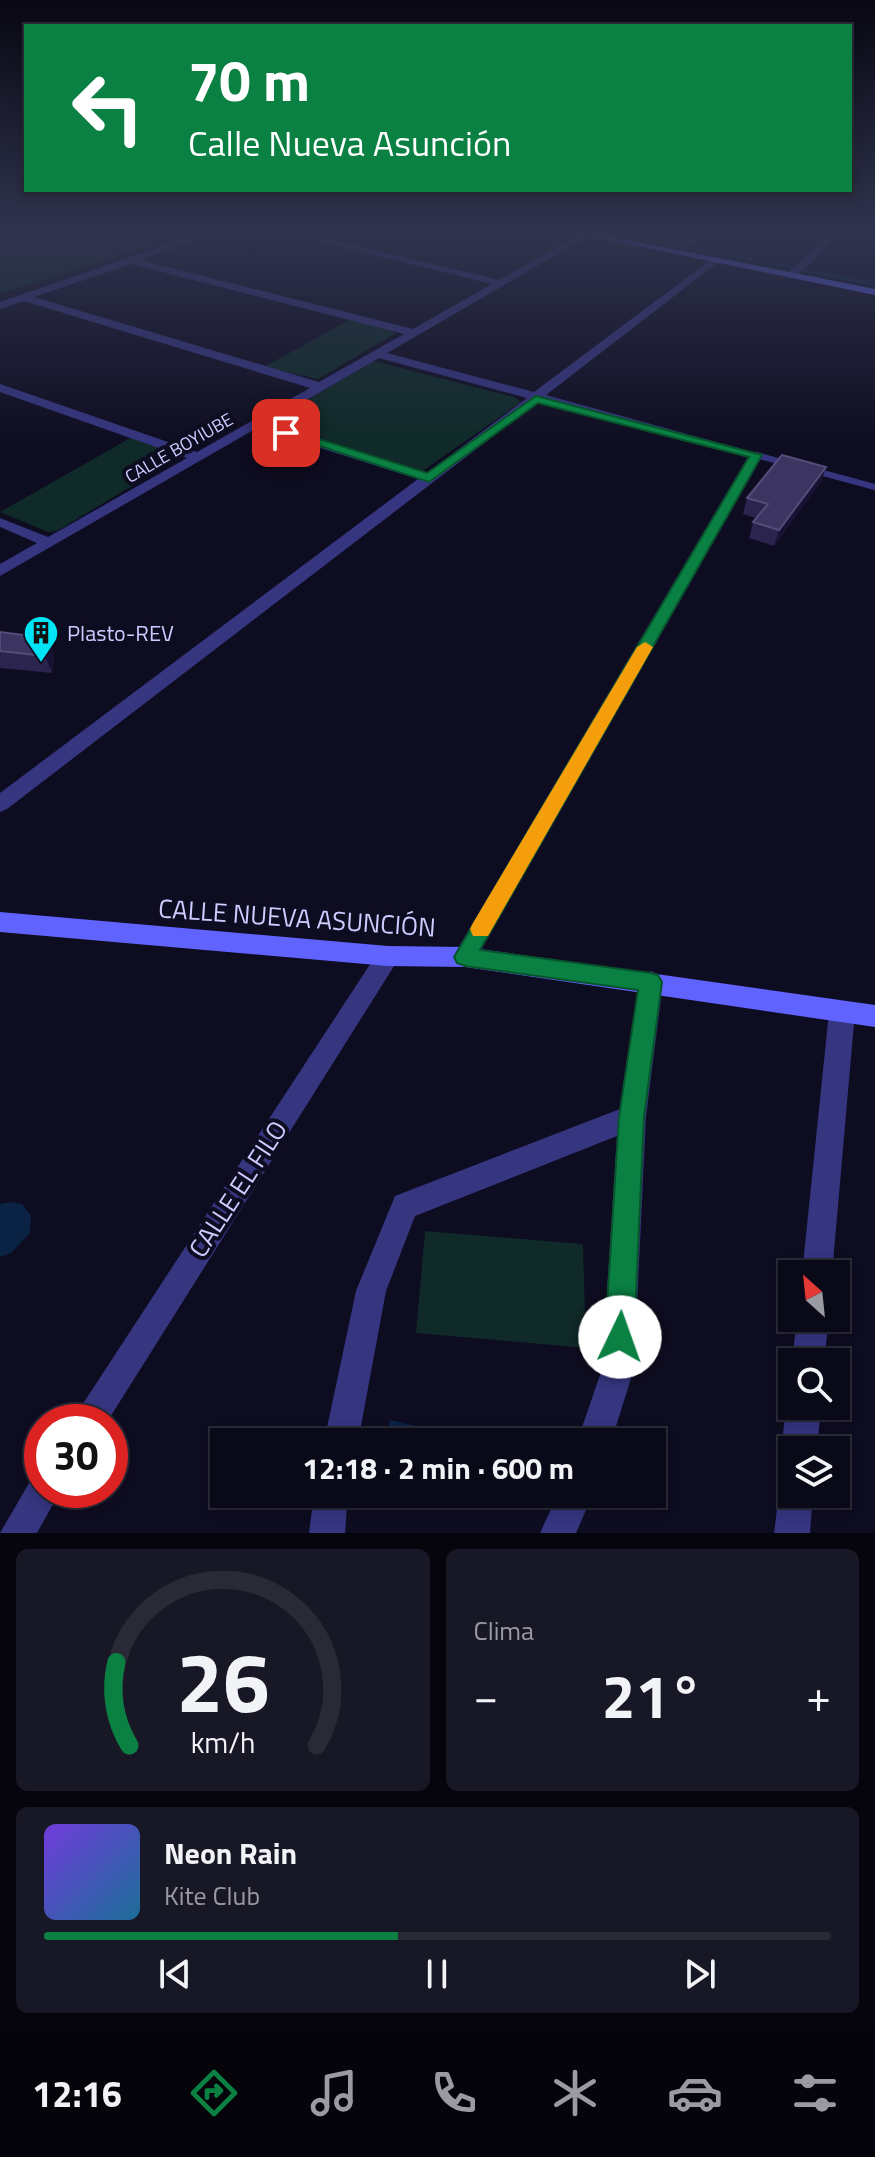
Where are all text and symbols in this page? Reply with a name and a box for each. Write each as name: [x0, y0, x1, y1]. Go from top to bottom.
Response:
text: 70 m: [188, 38, 310, 123]
icon: left: [56, 56, 160, 160]
text: Calle Nueva Asunción: [188, 115, 511, 170]
pin: [252, 399, 320, 467]
street label: CALLE BOYIUBE: [120, 406, 238, 489]
icon: arrive: [264, 411, 308, 455]
building icon: Plasto-REV: [22, 614, 60, 664]
place label: Plasto-REV: [67, 616, 174, 650]
street label: CALLE NUEVA ASUNCIÓN: [157, 888, 437, 947]
street label: CALLE EL FILO: [179, 1113, 297, 1265]
north arrow: [778, 1260, 850, 1332]
map controls: [778, 1260, 850, 1508]
position arrow: [578, 1295, 662, 1379]
button: search: [778, 1348, 850, 1420]
speed limit sign: 30: [24, 1404, 128, 1508]
button: layers: [778, 1436, 850, 1508]
text: 12:18 · 2 min · 600 m: [302, 1445, 574, 1491]
text: Clima: [474, 1611, 534, 1650]
text: 26: [176, 1618, 269, 1744]
text: 21°: [602, 1650, 703, 1741]
text: −: [474, 1662, 498, 1729]
text: +: [806, 1662, 831, 1729]
text: km/h: [190, 1721, 255, 1764]
text: Neon Rain: [164, 1830, 297, 1876]
text: Kite Club: [164, 1876, 260, 1915]
icon: previous: [153, 1952, 197, 1996]
icon: pause: [415, 1952, 459, 1996]
icon: next: [678, 1952, 722, 1996]
icon: directions: [186, 2065, 242, 2121]
icon: music: [306, 2065, 362, 2121]
icon: phone: [426, 2065, 482, 2121]
icon: climate: [547, 2065, 603, 2121]
icon: car: [667, 2065, 723, 2121]
icon: filters: [787, 2065, 843, 2121]
text: 12:16: [32, 2066, 122, 2121]

